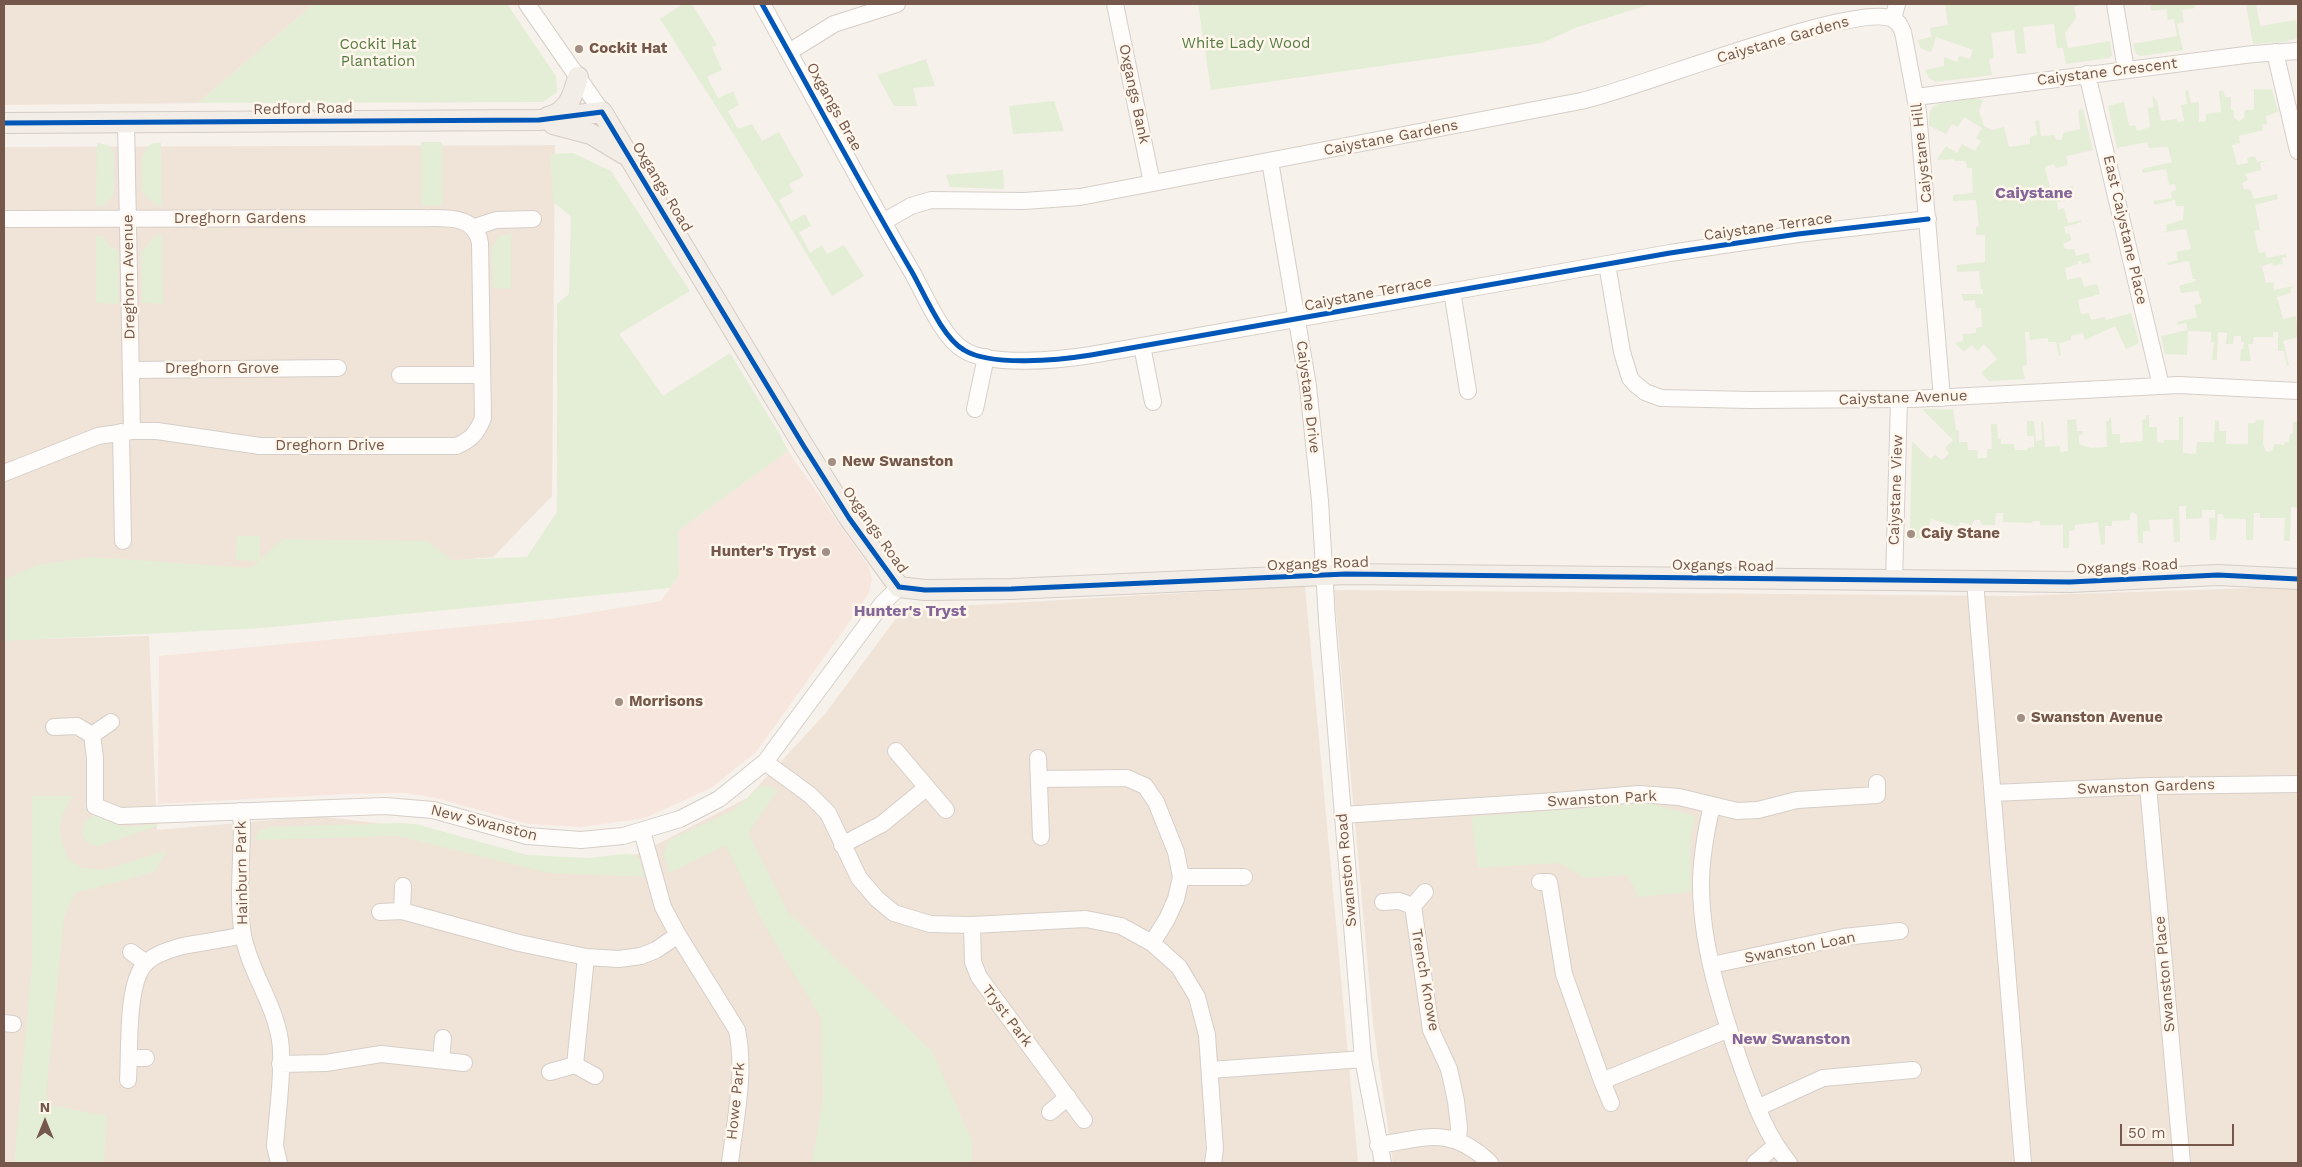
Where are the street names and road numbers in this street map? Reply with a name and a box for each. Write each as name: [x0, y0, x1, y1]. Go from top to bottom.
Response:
street label: Caiystane Gardens: [1715, 13, 1851, 67]
street label: Oxgangs Bank: [1115, 42, 1153, 146]
street label: Caiystane Crescent: [2036, 54, 2178, 90]
street label: Oxgangs Brae: [802, 60, 866, 154]
street label: Redford Road: [253, 99, 353, 119]
street label: Caiystane Hill: [1908, 102, 1936, 204]
street label: Caiystane Gardens: [1322, 116, 1460, 160]
street label: Oxgangs Road: [628, 139, 696, 235]
street label: East Caiystane Place: [2099, 154, 2151, 306]
street label: Caiystane Terrace: [1703, 209, 1833, 245]
street label: Dreghorn Gardens: [174, 210, 306, 228]
street label: Dreghorn Avenue: [119, 214, 139, 340]
street label: Caiystane Terrace: [1303, 273, 1433, 315]
street label: Caiystane Drive: [1292, 340, 1324, 454]
street label: Dreghorn Grove: [165, 360, 279, 378]
street label: Caiystane Avenue: [1838, 387, 1968, 409]
street label: Caiystane View: [1885, 434, 1907, 546]
street label: Dreghorn Drive: [275, 437, 385, 455]
street label: Oxgangs Road: [838, 483, 912, 577]
street label: Oxgangs Road: [1267, 553, 1369, 575]
street label: Oxgangs Road: [2075, 555, 2179, 579]
street label: Oxgangs Road: [1672, 556, 1774, 576]
street label: Swanston Gardens: [2077, 776, 2215, 798]
street label: Swanston Park: [1547, 787, 1657, 811]
street label: New Swanston: [429, 801, 539, 845]
street label: Swanston Road: [1333, 812, 1361, 928]
street label: Hainburn Park: [232, 821, 252, 925]
street label: Swanston Place: [2151, 915, 2179, 1033]
street label: Trench Knowe: [1407, 927, 1443, 1033]
street label: Swanston Loan: [1743, 928, 1857, 968]
street label: Tryst Park: [978, 981, 1036, 1051]
street label: Howe Park: [723, 1061, 749, 1141]

